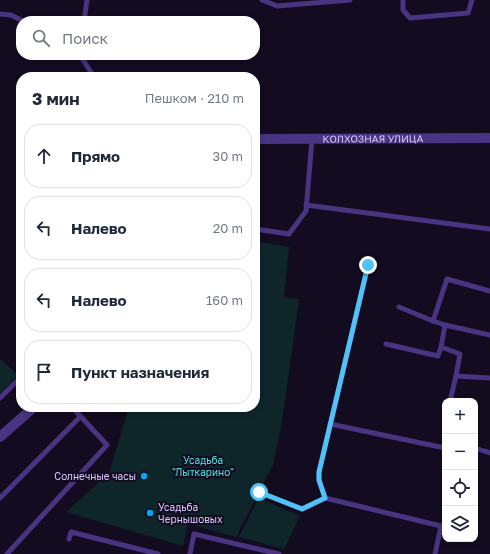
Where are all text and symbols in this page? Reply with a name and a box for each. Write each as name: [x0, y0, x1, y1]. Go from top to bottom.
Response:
search box: [16, 16, 260, 60]
icon: search: [30, 27, 52, 49]
text: Поиск: [62, 29, 108, 47]
text: 3 мин: [32, 88, 80, 109]
text: Пешком · 210 m: [145, 90, 244, 106]
street label: КОЛХОЗНАЯ УЛИЦА: [323, 132, 424, 145]
icon: ahead: [33, 145, 55, 167]
text: Прямо: [71, 147, 120, 165]
text: 30 m: [213, 148, 243, 164]
icon: left: [33, 217, 55, 239]
text: Налево: [71, 219, 127, 237]
text: 20 m: [213, 220, 243, 236]
route end: [359, 256, 377, 274]
icon: left: [33, 289, 55, 311]
text: Налево: [71, 291, 127, 309]
text: 160 m: [206, 292, 243, 308]
icon: arrive: [33, 361, 55, 383]
text: Пункт назначения: [71, 363, 209, 381]
map controls: [442, 398, 478, 542]
button: +: [442, 398, 478, 434]
button: −: [442, 434, 478, 470]
park label: Усадьба "Лыткарино": [172, 454, 234, 478]
place label: Солнечные часы: [54, 470, 136, 482]
button: locate: [442, 470, 478, 506]
marker: Солнечные часы: [139, 471, 149, 481]
route start: [250, 483, 268, 501]
place label: Усадьба Чернышовых: [158, 501, 223, 525]
button: layers: [442, 506, 478, 542]
marker: Усадьба Чернышовых: [145, 508, 155, 518]

